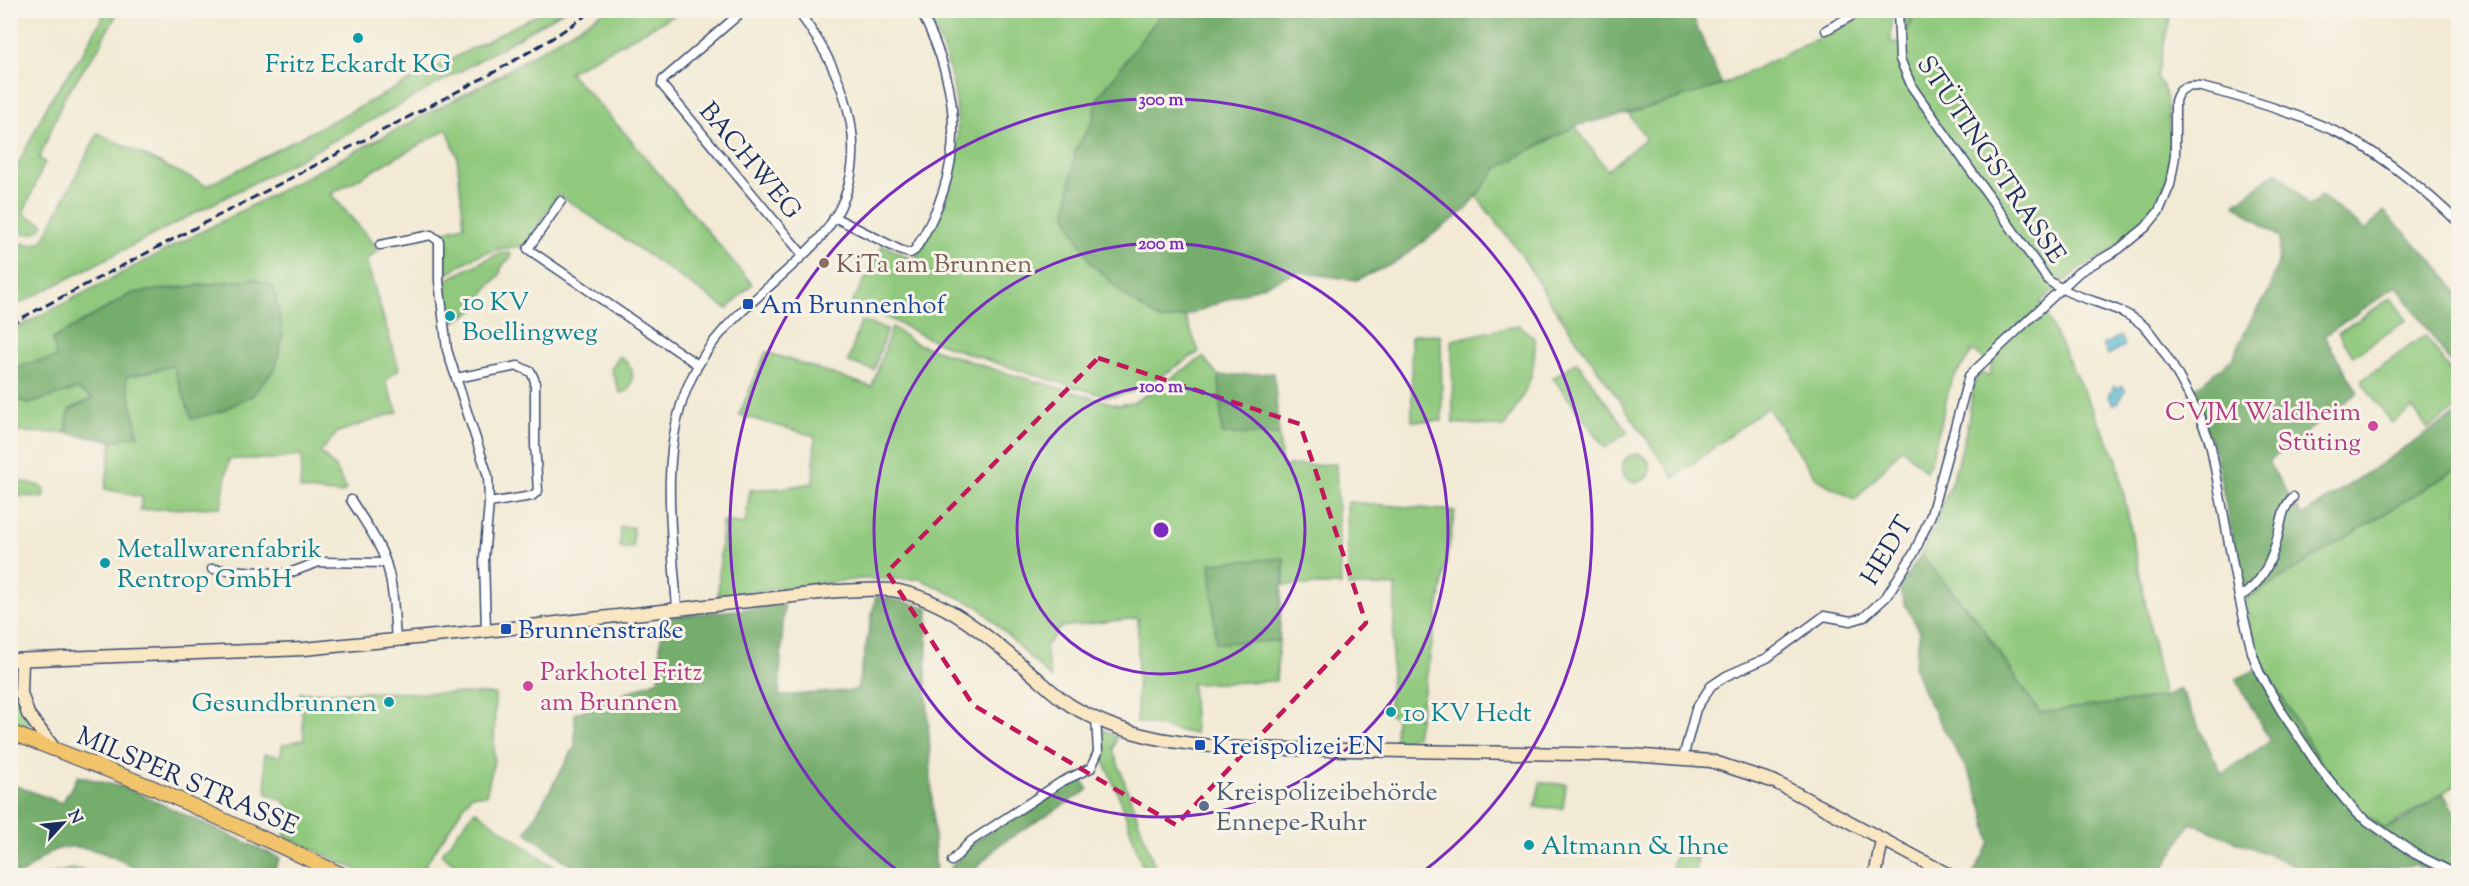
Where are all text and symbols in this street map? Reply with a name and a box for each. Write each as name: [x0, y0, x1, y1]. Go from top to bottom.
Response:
marker: Fritz Eckardt KG: [351, 31, 365, 45]
place label: Fritz Eckardt KG: [265, 47, 451, 84]
street label: STÜTINGSTRASSE: [1906, 49, 2074, 272]
text: 300 m: [1139, 88, 1184, 114]
street label: BACHWEG: [689, 95, 809, 228]
text: 200 m: [1138, 232, 1184, 258]
place label: KiTa am Brunnen: [836, 247, 1032, 284]
marker: KiTa am Brunnen: [817, 256, 831, 270]
place label: 10 KV Boellingweg: [462, 285, 598, 352]
place label: Am Brunnenhof: [760, 288, 946, 325]
marker: Am Brunnenhof: [741, 297, 755, 311]
marker: 10 KV Boellingweg: [443, 309, 457, 323]
text: 100 m: [1139, 375, 1183, 401]
place label: CVJM Waldheim Stüting: [2165, 395, 2361, 462]
marker: CVJM Waldheim Stüting: [2366, 419, 2380, 433]
street label: HEDT: [1853, 510, 1923, 593]
centre of rings: [1151, 520, 1171, 540]
place label: Metallwarenfabrik Rentrop GmbH: [117, 532, 322, 599]
marker: Metallwarenfabrik Rentrop GmbH: [98, 556, 112, 570]
place label: Brunnenstraße: [518, 613, 684, 650]
marker: Brunnenstraße: [499, 622, 513, 636]
place label: Parkhotel Fritz am Brunnen: [540, 655, 702, 722]
marker: Parkhotel Fritz am Brunnen: [521, 679, 535, 693]
place label: Gesundbrunnen: [192, 686, 377, 723]
marker: Gesundbrunnen: [382, 695, 396, 709]
place label: 10 KV Hedt: [1403, 696, 1532, 733]
marker: 10 KV Hedt: [1384, 705, 1398, 719]
street label: MILSPER STRASSE: [70, 719, 304, 846]
place label: Kreispolizei EN: [1212, 729, 1384, 766]
marker: Kreispolizei EN: [1193, 738, 1207, 752]
place label: Kreispolizeibehörde Ennepe-Ruhr: [1216, 775, 1438, 842]
north arrow: [33, 793, 93, 853]
marker: Kreispolizeibehörde Ennepe-Ruhr: [1197, 799, 1211, 813]
text: N: [61, 806, 87, 828]
place label: Altmann & Ihne: [1541, 829, 1729, 866]
marker: Altmann & Ihne: [1522, 838, 1536, 852]

